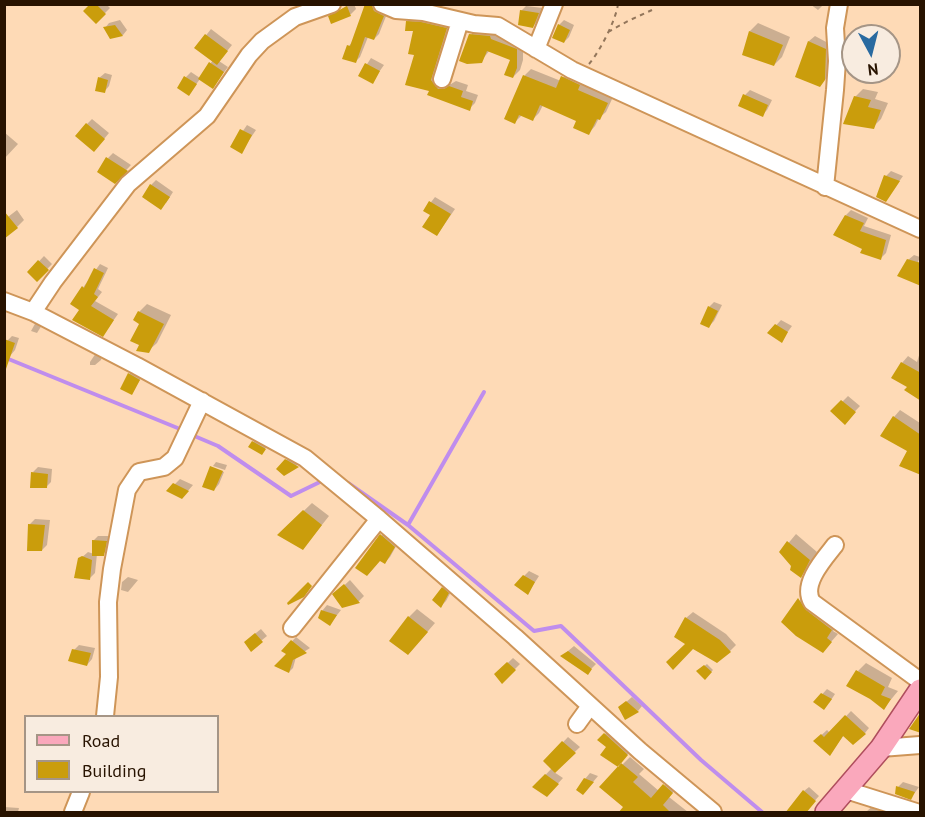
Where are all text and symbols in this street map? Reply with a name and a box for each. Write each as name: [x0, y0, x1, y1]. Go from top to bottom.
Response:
north arrow: [841, 24, 901, 84]
text: N: [867, 59, 879, 80]
legend: [24, 715, 219, 793]
text: Road: [82, 729, 120, 752]
text: Building: [82, 759, 146, 782]

